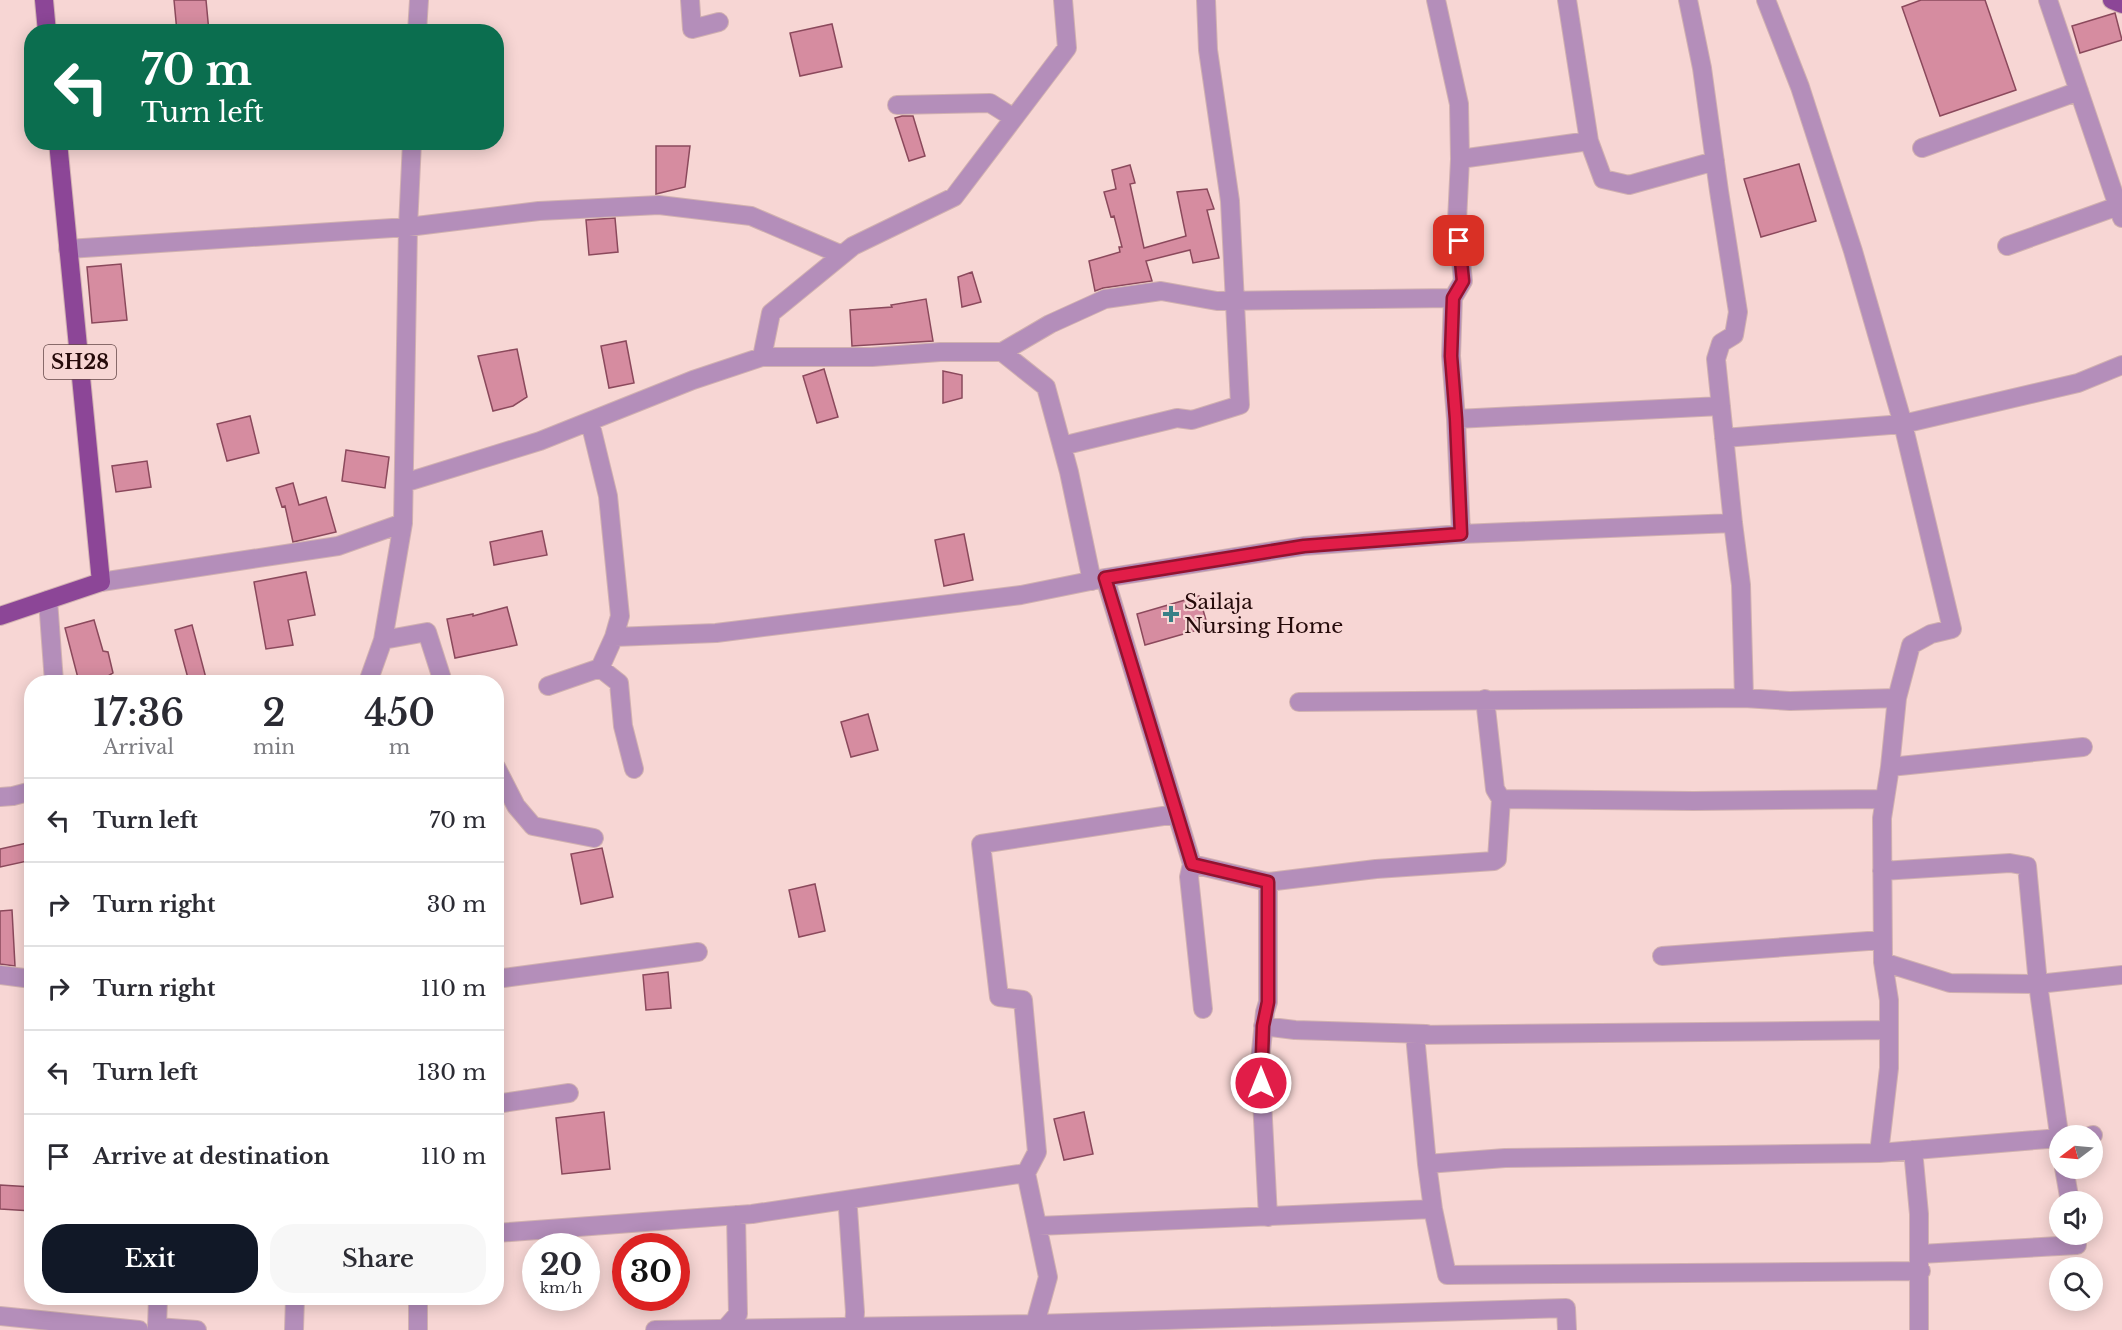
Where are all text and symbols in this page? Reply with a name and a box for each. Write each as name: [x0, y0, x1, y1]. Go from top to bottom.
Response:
text: 70 m: [141, 44, 252, 96]
icon: left: [42, 48, 120, 126]
text: Turn left: [141, 96, 264, 129]
pin: [1433, 215, 1484, 266]
icon: arrive: [1442, 224, 1475, 257]
road number: SH28: [44, 345, 116, 379]
place label: Sailaja Nursing Home: [1184, 589, 1343, 639]
marker: Sailaja Nursing Home: [1162, 605, 1180, 623]
text: 17:36: [93, 691, 184, 736]
text: 2: [263, 691, 286, 736]
text: 450: [364, 691, 435, 736]
text: Arrival: [103, 735, 174, 759]
text: min: [253, 735, 295, 759]
text: m: [389, 735, 410, 759]
icon: left: [42, 804, 75, 837]
text: Turn left: [93, 807, 198, 834]
text: 70 m: [429, 807, 486, 834]
icon: right: [42, 888, 75, 921]
text: Turn right: [93, 891, 215, 918]
text: 30 m: [427, 891, 486, 918]
icon: right: [42, 972, 75, 1005]
text: Turn right: [93, 975, 215, 1002]
text: 110 m: [421, 975, 486, 1002]
position arrow: [1229, 1051, 1293, 1115]
icon: left: [42, 1056, 75, 1089]
text: Turn left: [93, 1059, 198, 1086]
text: 130 m: [417, 1059, 486, 1086]
north arrow: [2049, 1125, 2103, 1179]
map controls: [2049, 1125, 2103, 1311]
icon: arrive: [42, 1140, 75, 1173]
text: Arrive at destination: [93, 1143, 330, 1170]
text: 110 m: [421, 1143, 486, 1170]
button: sound: [2049, 1191, 2103, 1245]
button: Exit: [42, 1224, 258, 1293]
button: Share: [270, 1224, 486, 1293]
speed limit sign: 30: [612, 1233, 690, 1311]
text: 20: [540, 1246, 582, 1283]
button: search: [2049, 1257, 2103, 1311]
text: km/h: [540, 1278, 582, 1297]

